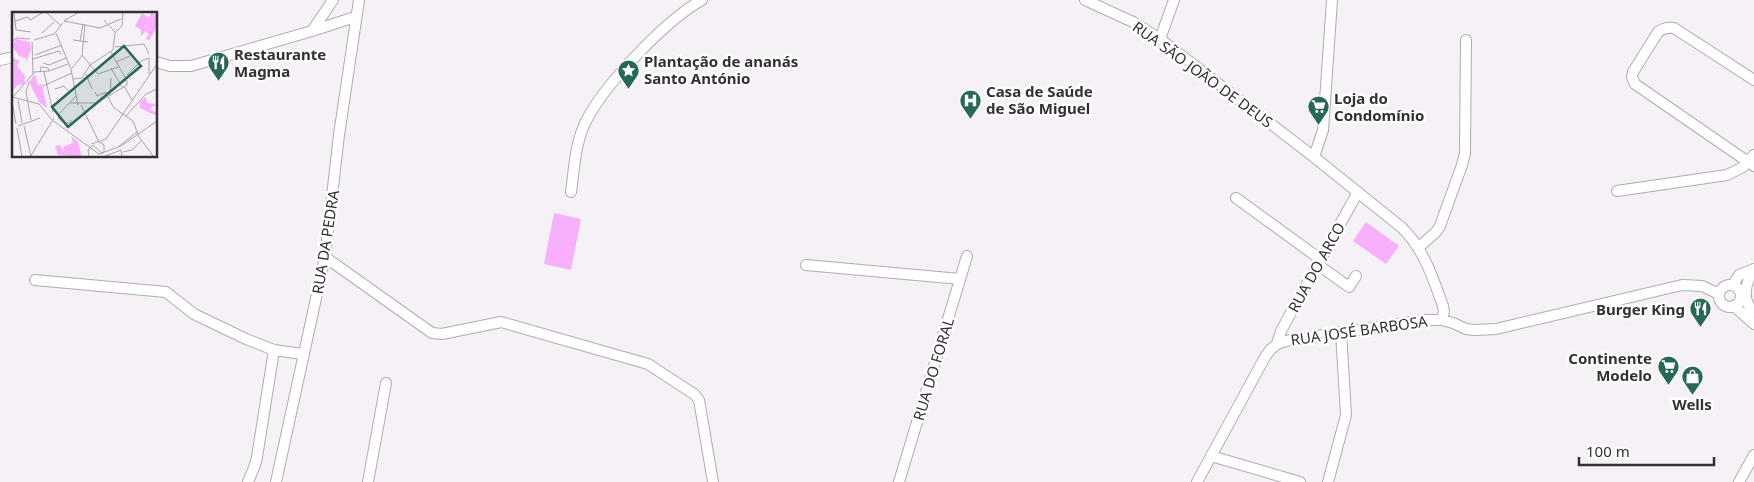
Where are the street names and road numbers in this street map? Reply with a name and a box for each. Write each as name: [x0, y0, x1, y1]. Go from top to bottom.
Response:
street label: RUA SÃO JOÃO DE DEUS: [1129, 16, 1277, 132]
street label: RUA DA PEDRA: [307, 188, 343, 295]
street label: RUA DO ARCO: [1283, 218, 1349, 316]
street label: RUA JOSÉ BARBOSA: [1289, 310, 1429, 349]
street label: RUA DO FORAL: [908, 315, 958, 423]

